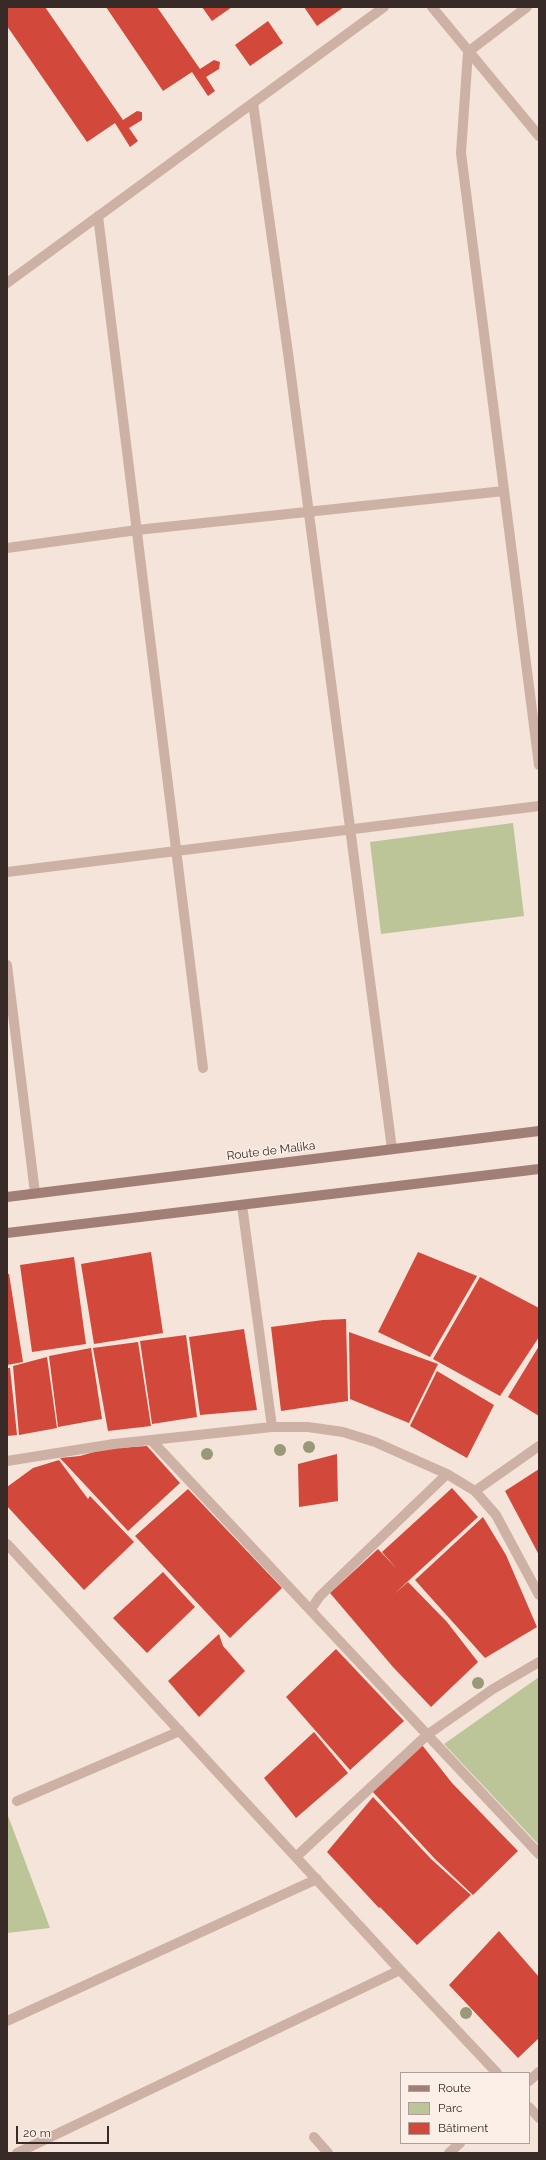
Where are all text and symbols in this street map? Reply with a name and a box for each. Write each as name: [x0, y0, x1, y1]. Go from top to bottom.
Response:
street label: Route de Malika: [226, 1138, 316, 1164]
legend: [400, 2072, 530, 2144]
text: Route: [438, 2081, 471, 2095]
text: Parc: [438, 2101, 463, 2115]
scale bar: [18, 2118, 111, 2144]
text: Bâtiment: [438, 2121, 488, 2135]
text: 20 m: [23, 2126, 51, 2140]

